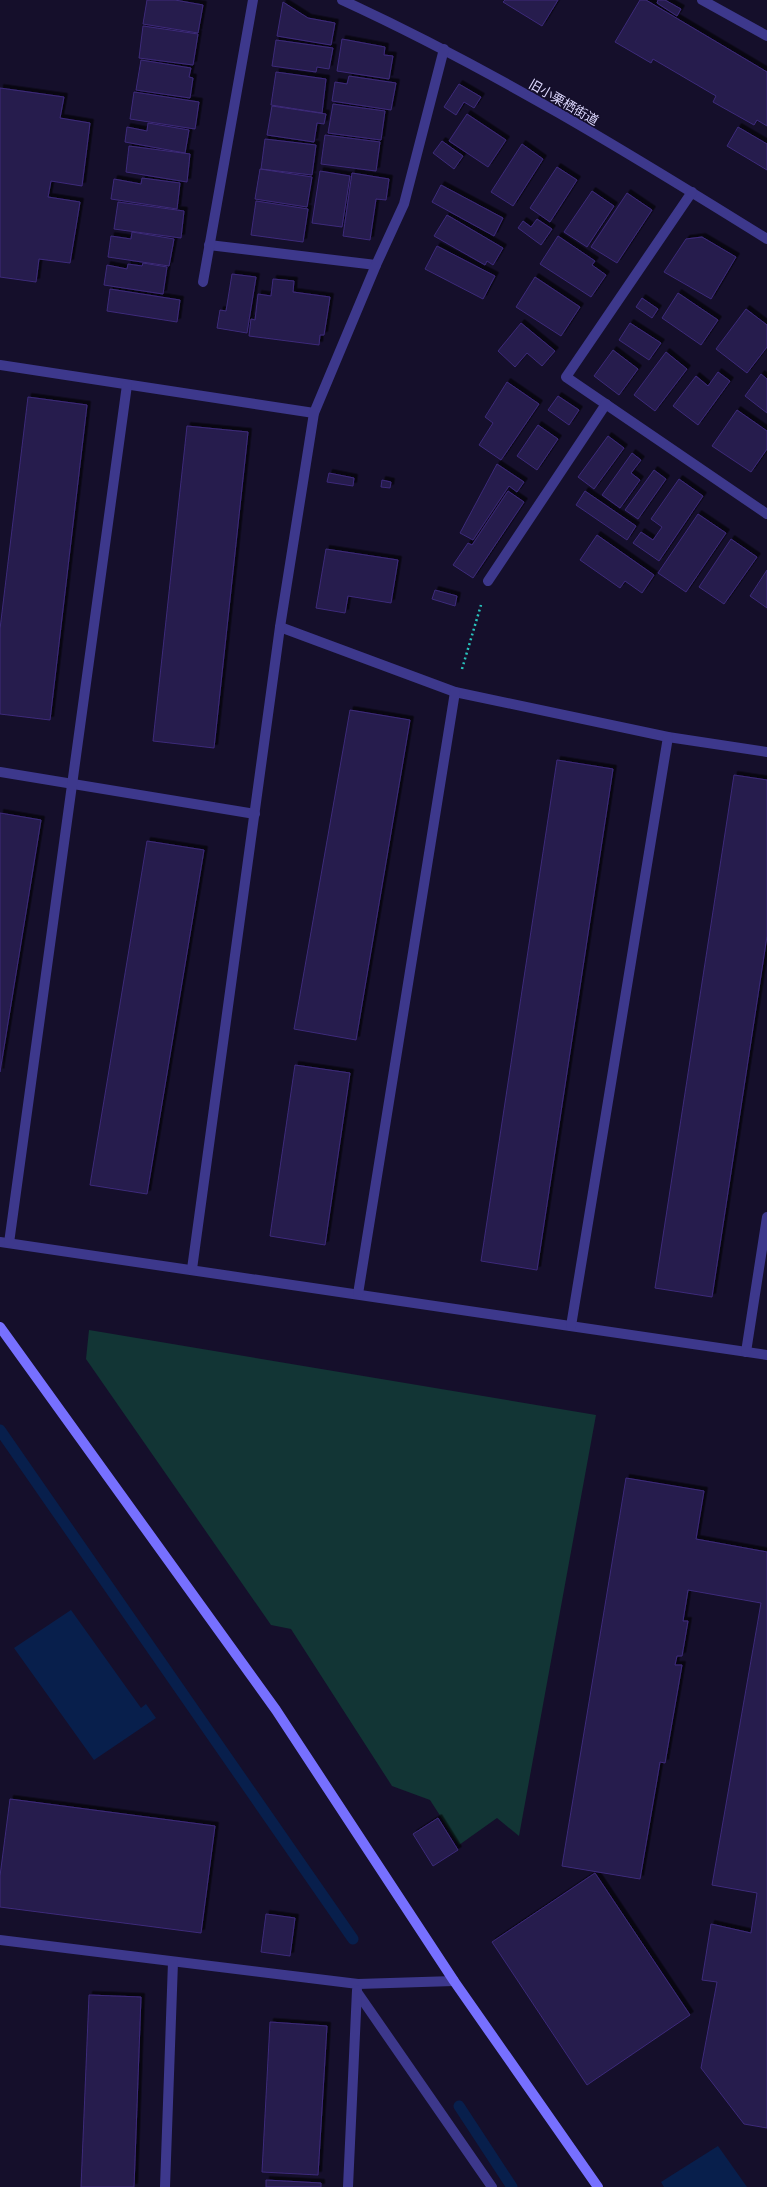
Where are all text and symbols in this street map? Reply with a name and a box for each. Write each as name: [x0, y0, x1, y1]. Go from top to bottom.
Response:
street label: 旧小栗栖街道: [526, 76, 602, 128]

